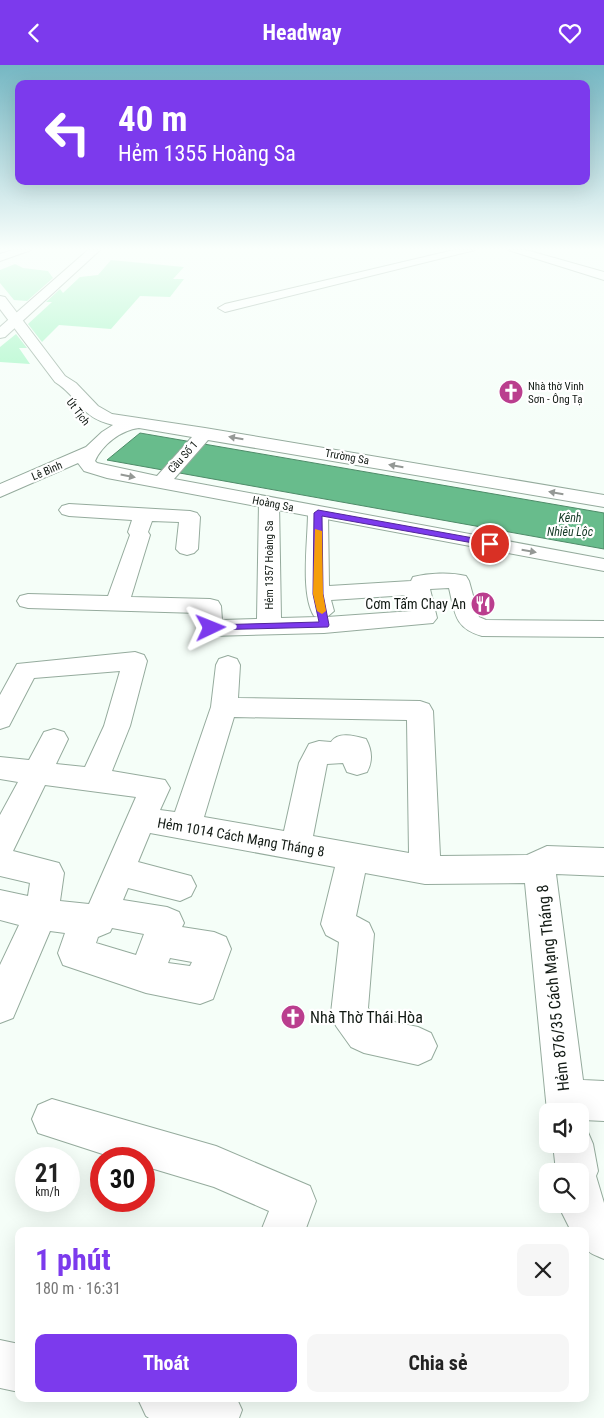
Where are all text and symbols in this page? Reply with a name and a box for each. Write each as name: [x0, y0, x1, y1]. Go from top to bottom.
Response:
icon: back: [20, 19, 48, 47]
icon: heart: [556, 19, 584, 47]
text: Headway: [262, 20, 342, 45]
text: 40 m: [118, 99, 187, 140]
icon: left: [35, 100, 100, 165]
text: Hẻm 1355 Hoàng Sa: [118, 141, 296, 166]
church icon: Nhà thờ Vinh Sơn - Ông Tạ: [498, 379, 524, 405]
place label: Nhà thờ Vinh Sơn - Ông Tạ: [528, 380, 584, 406]
street label: Út Tịch: [64, 396, 92, 428]
one-way arrow: [227, 434, 243, 442]
street label: Cầu Số 1: [165, 438, 201, 476]
street label: Trường Sa: [324, 447, 370, 467]
street label: Lê Bình: [30, 459, 64, 483]
one-way arrow: [387, 461, 403, 469]
one-way arrow: [121, 472, 137, 480]
one-way arrow: [547, 489, 563, 497]
street label: Hoàng Sa: [251, 494, 295, 514]
water label: Kênh Nhiêu Lộc: [547, 511, 594, 539]
street label: Hẻm 1357 Hoàng Sa: [263, 521, 276, 609]
pin: [469, 523, 511, 565]
icon: arrive: [476, 530, 504, 558]
one-way arrow: [521, 547, 536, 555]
restaurant icon: Cơm Tấm Chay An: [470, 591, 496, 617]
place label: Cơm Tấm Chay An: [365, 596, 466, 612]
position arrow: [184, 601, 236, 653]
street label: Hẻm 1014 Cách Mạng Tháng 8: [156, 814, 326, 860]
street label: Hẻm 876/35 Cách Mạng Tháng 8: [533, 884, 573, 1092]
church icon: Nhà Thờ Thái Hòa: [280, 1004, 306, 1030]
place label: Nhà Thờ Thái Hòa: [310, 1008, 423, 1027]
map controls: [539, 1103, 589, 1213]
button: sound: [539, 1103, 589, 1153]
speed limit sign: 30: [90, 1147, 155, 1212]
text: 21: [35, 1159, 60, 1188]
button: search: [539, 1163, 589, 1213]
text: km/h: [35, 1185, 60, 1199]
text: 1 phút: [35, 1242, 111, 1277]
button: close: [517, 1244, 569, 1296]
text: 180 m · 16:31: [35, 1279, 121, 1298]
button: Thoát: [35, 1334, 297, 1392]
button: Chia sẻ: [307, 1334, 569, 1392]

